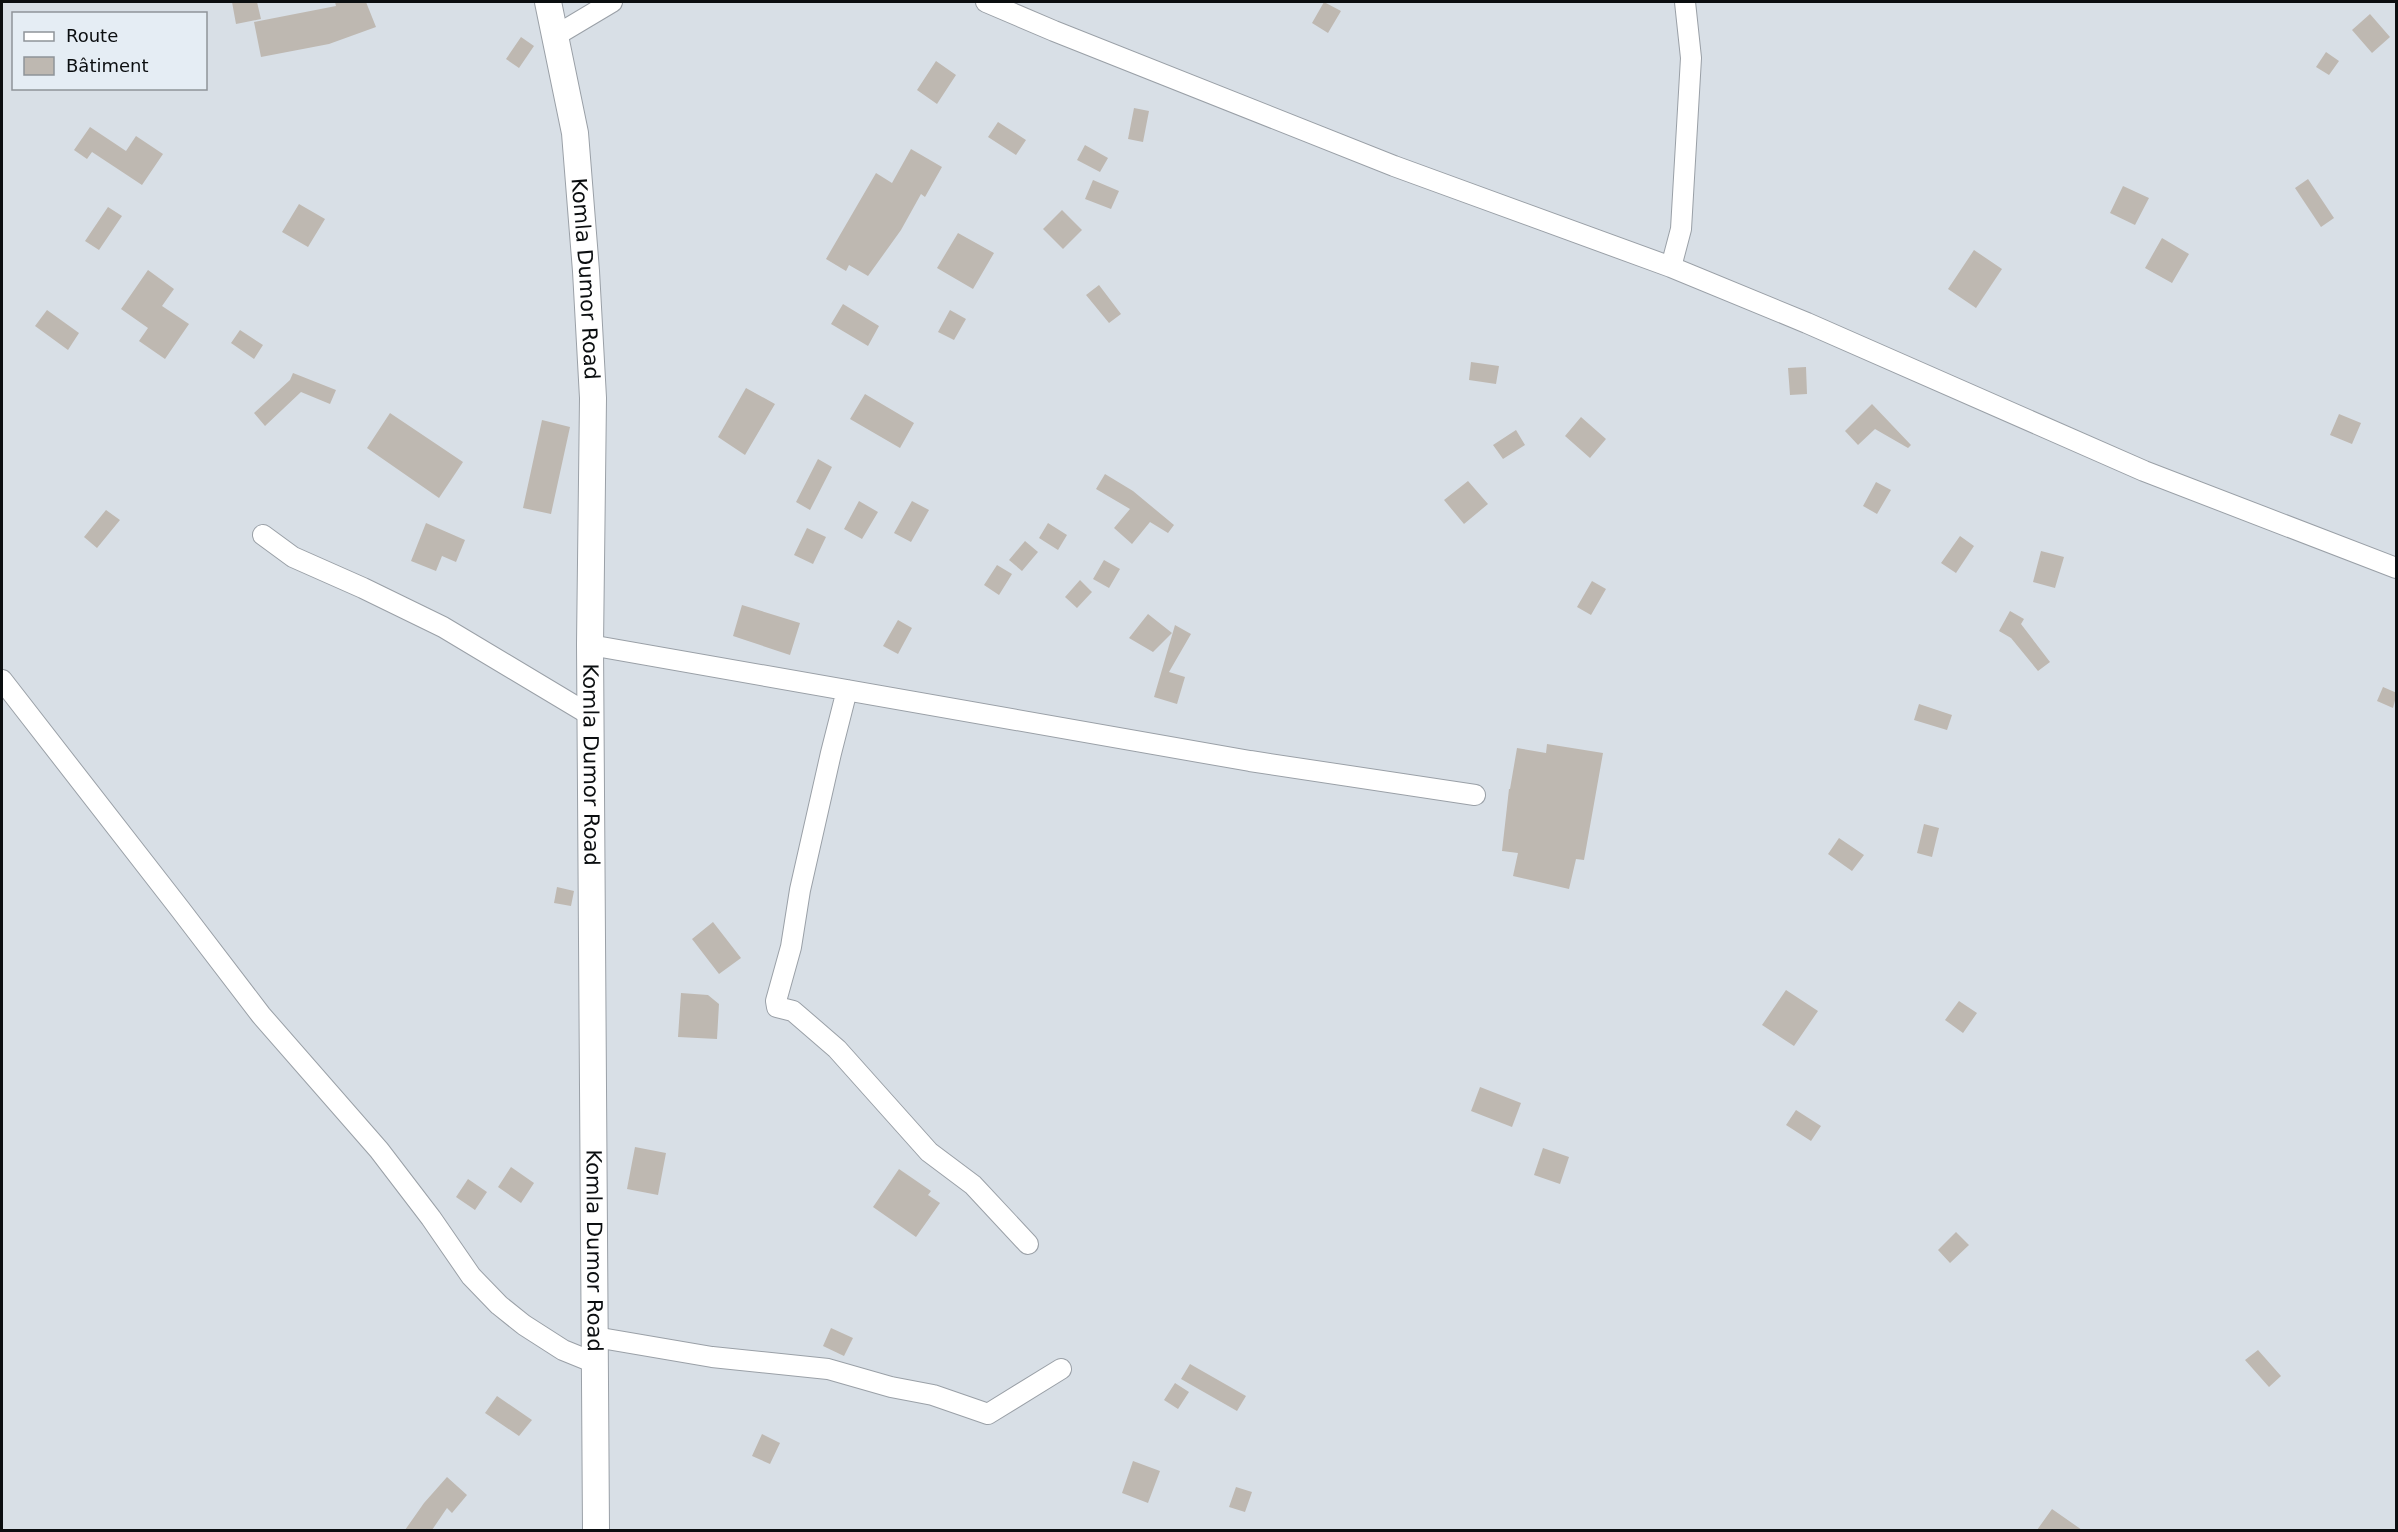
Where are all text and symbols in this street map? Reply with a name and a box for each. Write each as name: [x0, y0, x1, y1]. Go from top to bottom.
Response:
legend: [12, 12, 207, 90]
text: Route: [66, 25, 118, 46]
text: Bâtiment: [66, 55, 149, 76]
street label: Komla Dumor Road: [567, 177, 604, 380]
street label: Komla Dumor Road: [578, 663, 603, 866]
street label: Komla Dumor Road: [581, 1149, 607, 1352]

